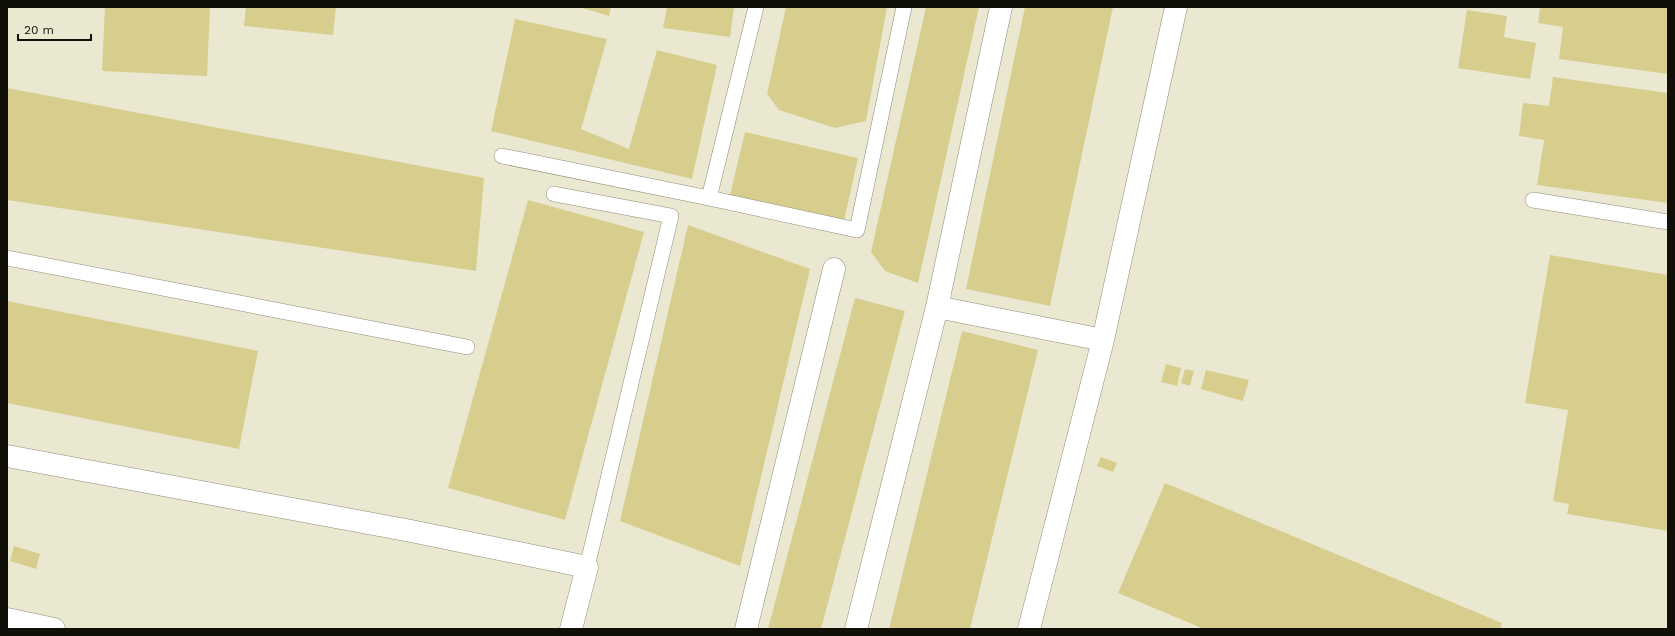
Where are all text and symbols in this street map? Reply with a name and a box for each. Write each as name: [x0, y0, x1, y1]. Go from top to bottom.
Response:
scale bar: [18, 16, 91, 42]
text: 20 m: [24, 23, 54, 37]

